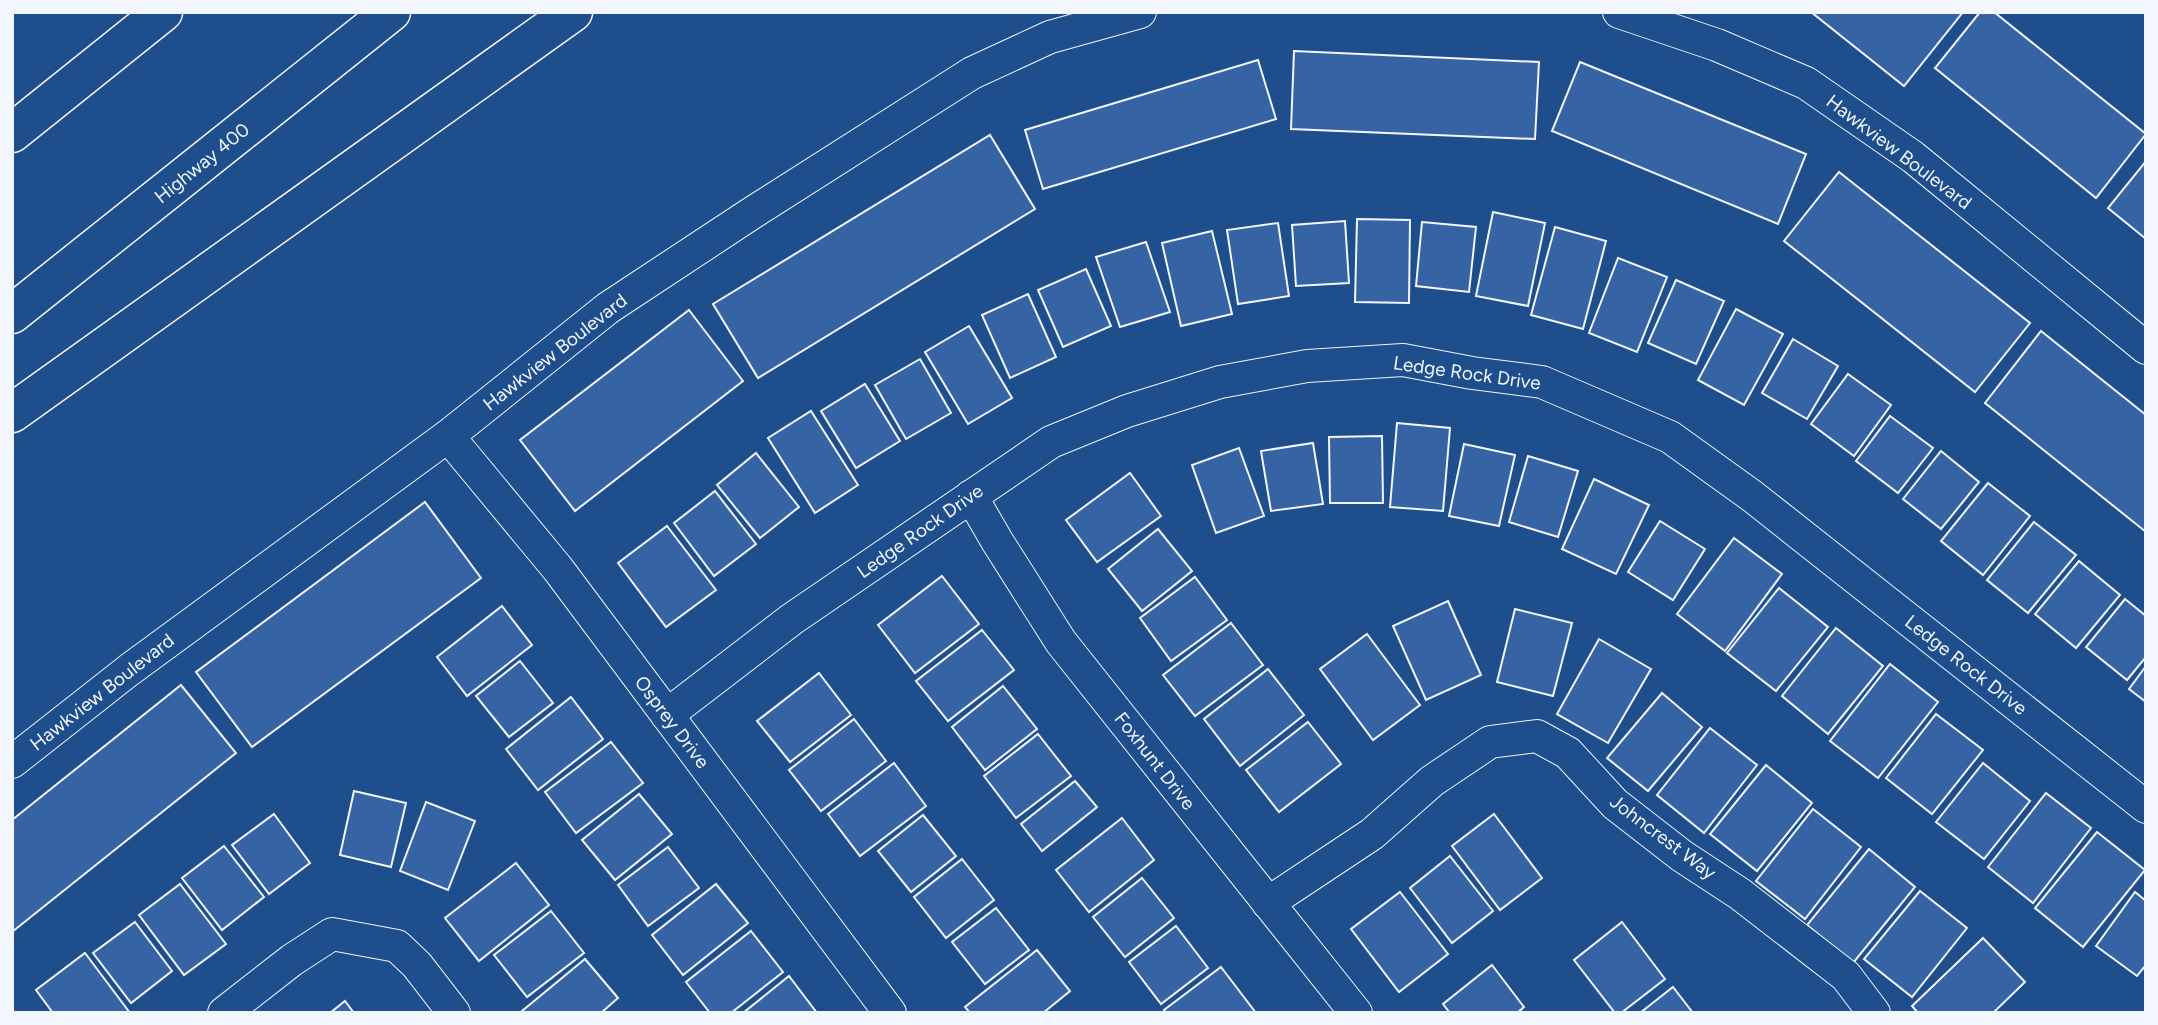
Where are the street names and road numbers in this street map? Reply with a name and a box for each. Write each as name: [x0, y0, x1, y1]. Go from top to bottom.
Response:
street label: Hawkview Boulevard: [1822, 90, 1976, 214]
street label: Highway 400: [150, 118, 254, 208]
street label: Hawkview Boulevard: [478, 289, 632, 415]
street label: Ledge Rock Drive: [1392, 351, 1542, 395]
street label: Ledge Rock Drive: [853, 479, 987, 583]
street label: Ledge Rock Drive: [1900, 610, 2032, 720]
street label: Hawkview Boulevard: [25, 629, 179, 755]
street label: Osprey Drive: [630, 671, 714, 773]
street label: Foxhunt Drive: [1110, 708, 1200, 814]
street label: Johncrest Way: [1605, 790, 1721, 884]

